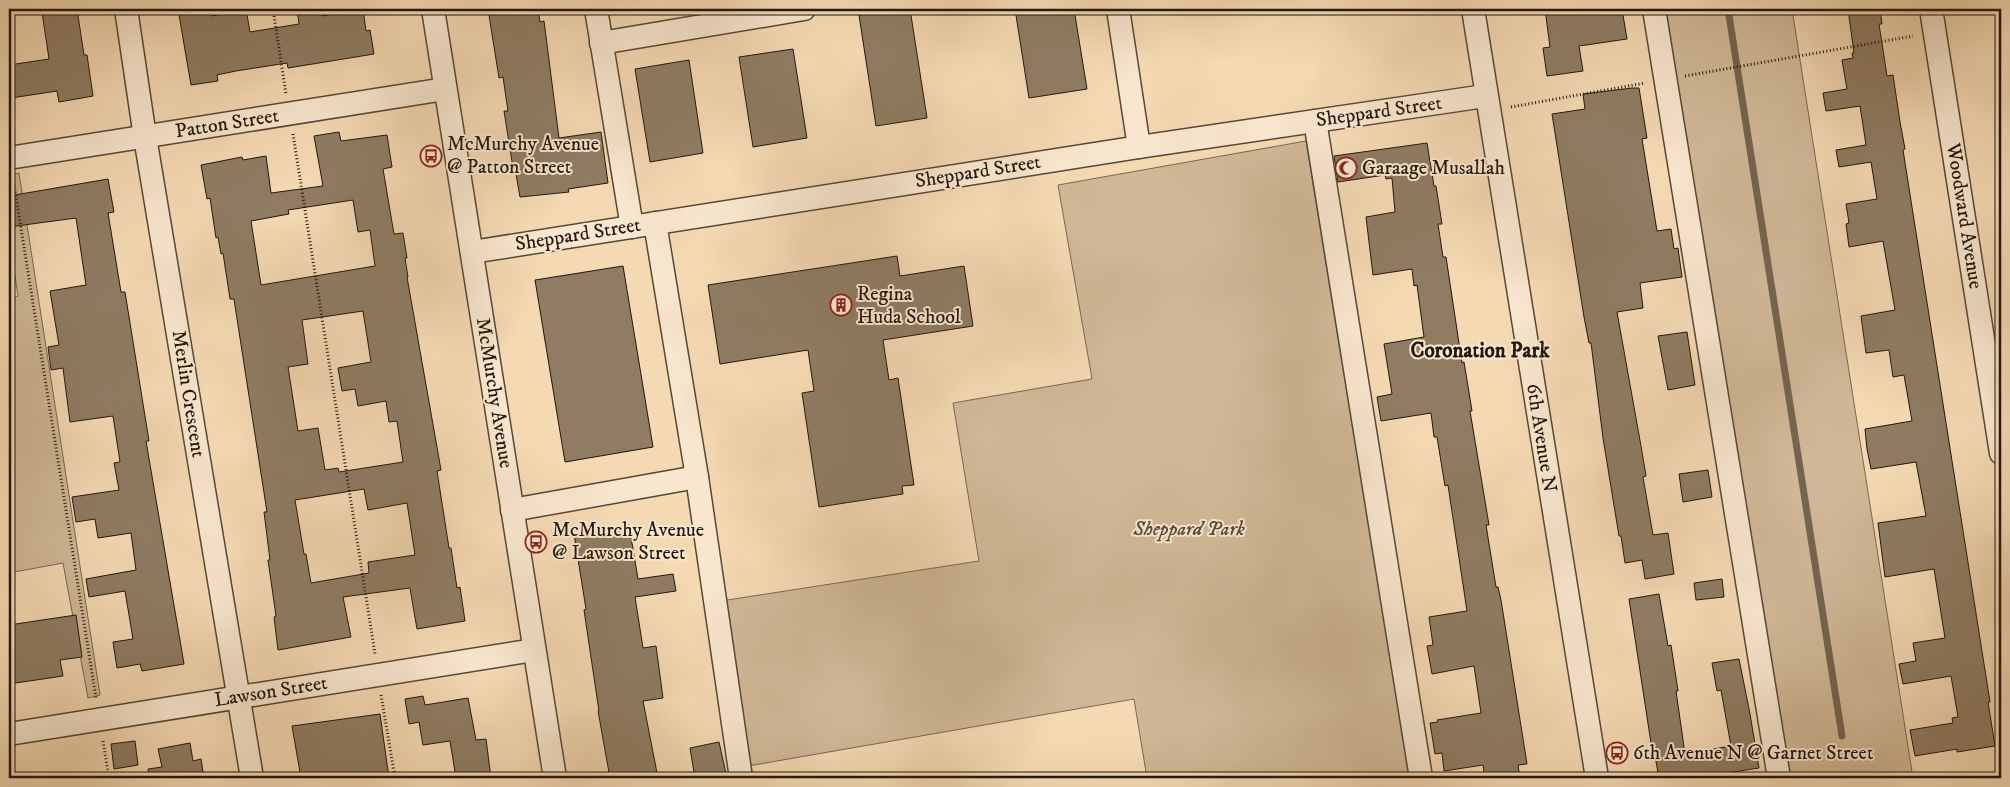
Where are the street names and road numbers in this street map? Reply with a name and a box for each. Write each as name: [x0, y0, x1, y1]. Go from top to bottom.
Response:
street label: Sheppard Street: [1315, 91, 1443, 133]
street label: Patton Street: [173, 103, 281, 145]
street label: Woodward Avenue: [1940, 140, 1988, 291]
street label: Sheppard Street: [913, 150, 1043, 194]
street label: Sheppard Street: [513, 213, 643, 257]
street label: McMurchy Avenue: [470, 316, 518, 470]
street label: Merlin Crescent: [166, 328, 210, 460]
street label: 6th Avenue N: [1520, 382, 1562, 494]
street label: Lawson Street: [213, 671, 329, 713]

